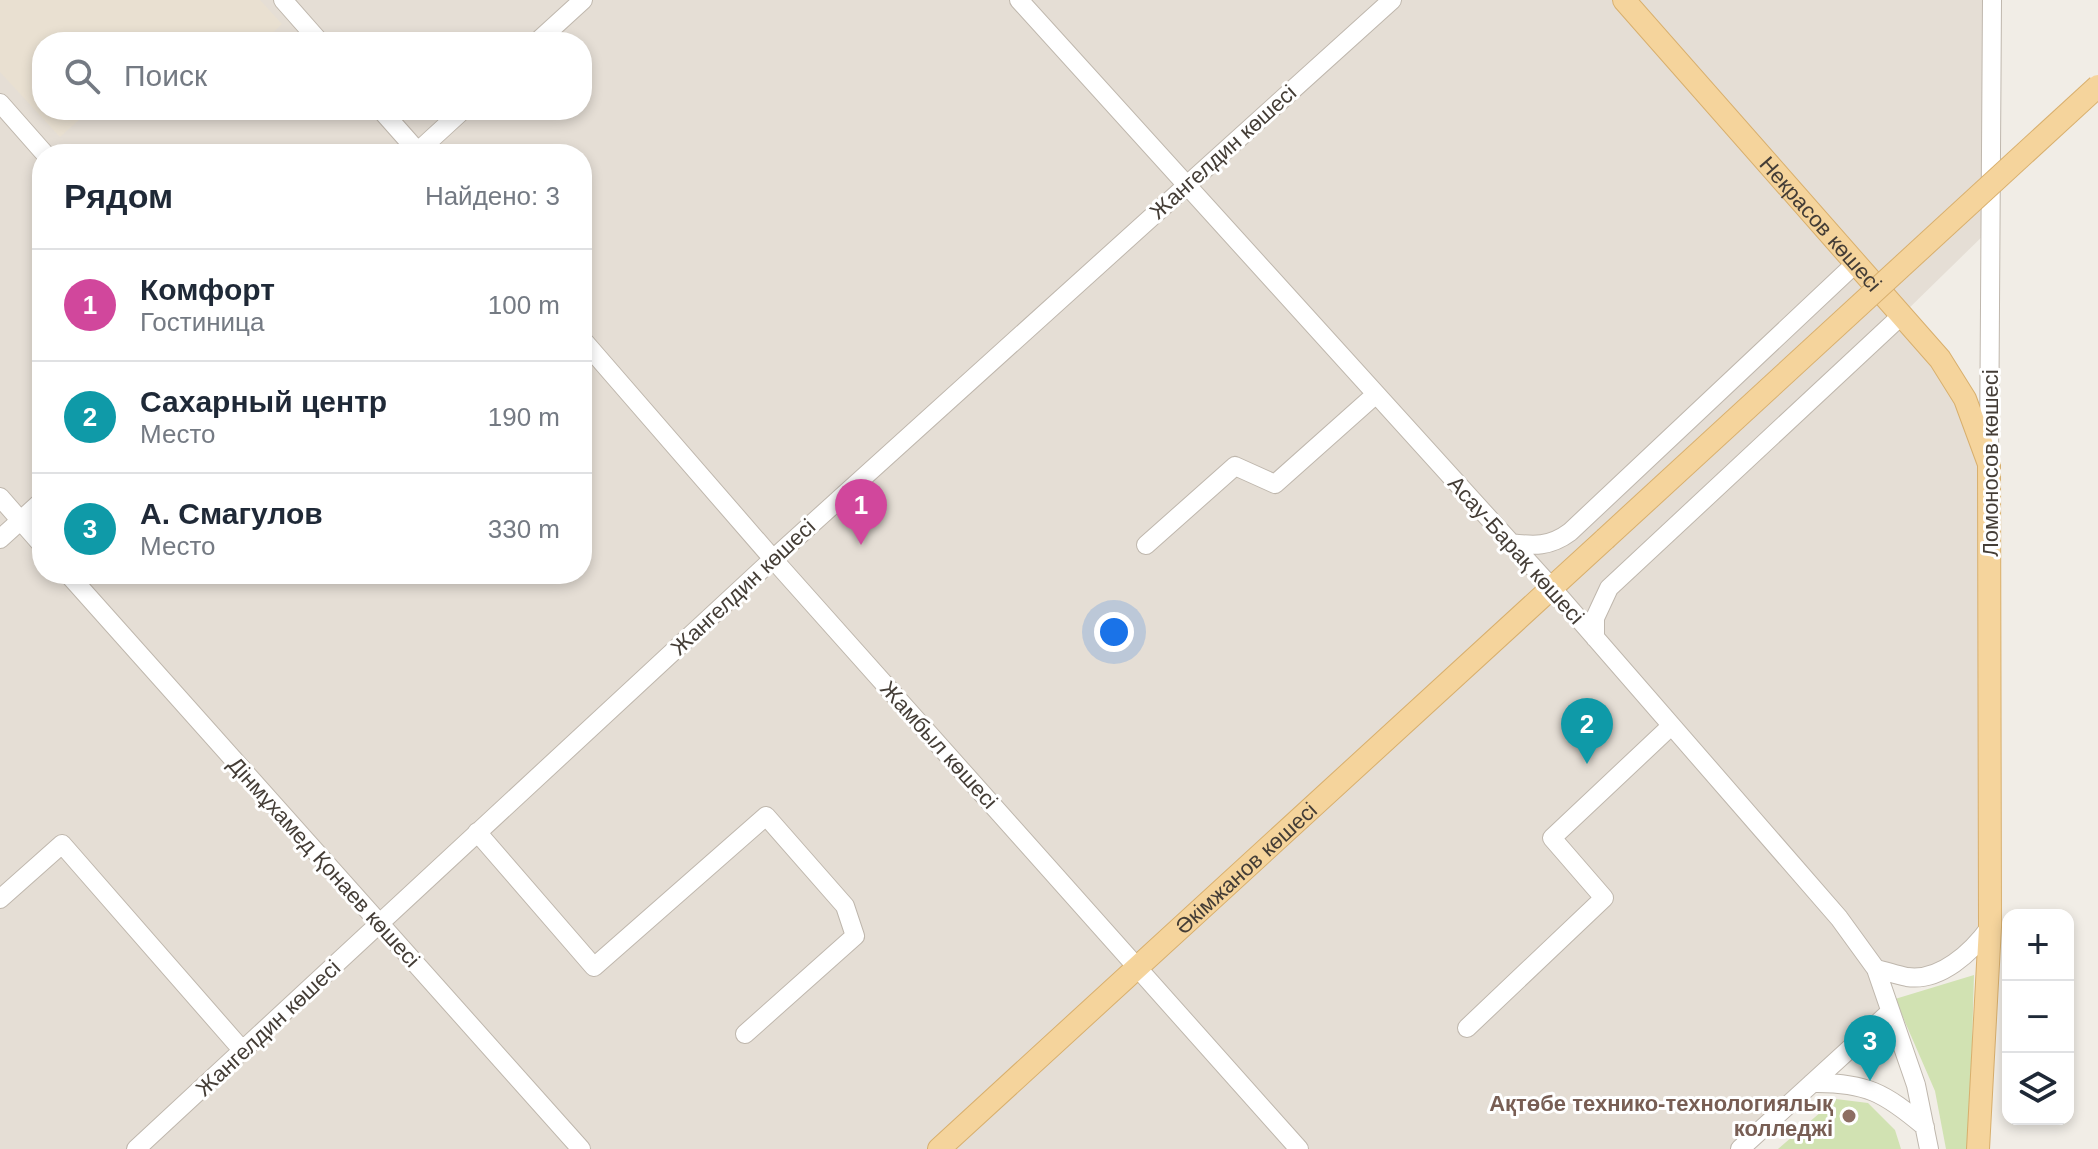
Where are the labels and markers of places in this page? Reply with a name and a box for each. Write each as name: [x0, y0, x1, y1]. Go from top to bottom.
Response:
pin: 1: [835, 479, 887, 545]
pin: 2: [1561, 698, 1613, 764]
pin: 3: [1844, 1015, 1896, 1081]
place label: Ақтөбе технико-технологиялық колледжі: [1489, 1091, 1834, 1141]
marker: Ақтөбе технико-технологиялық колледжі: [1840, 1107, 1858, 1125]

